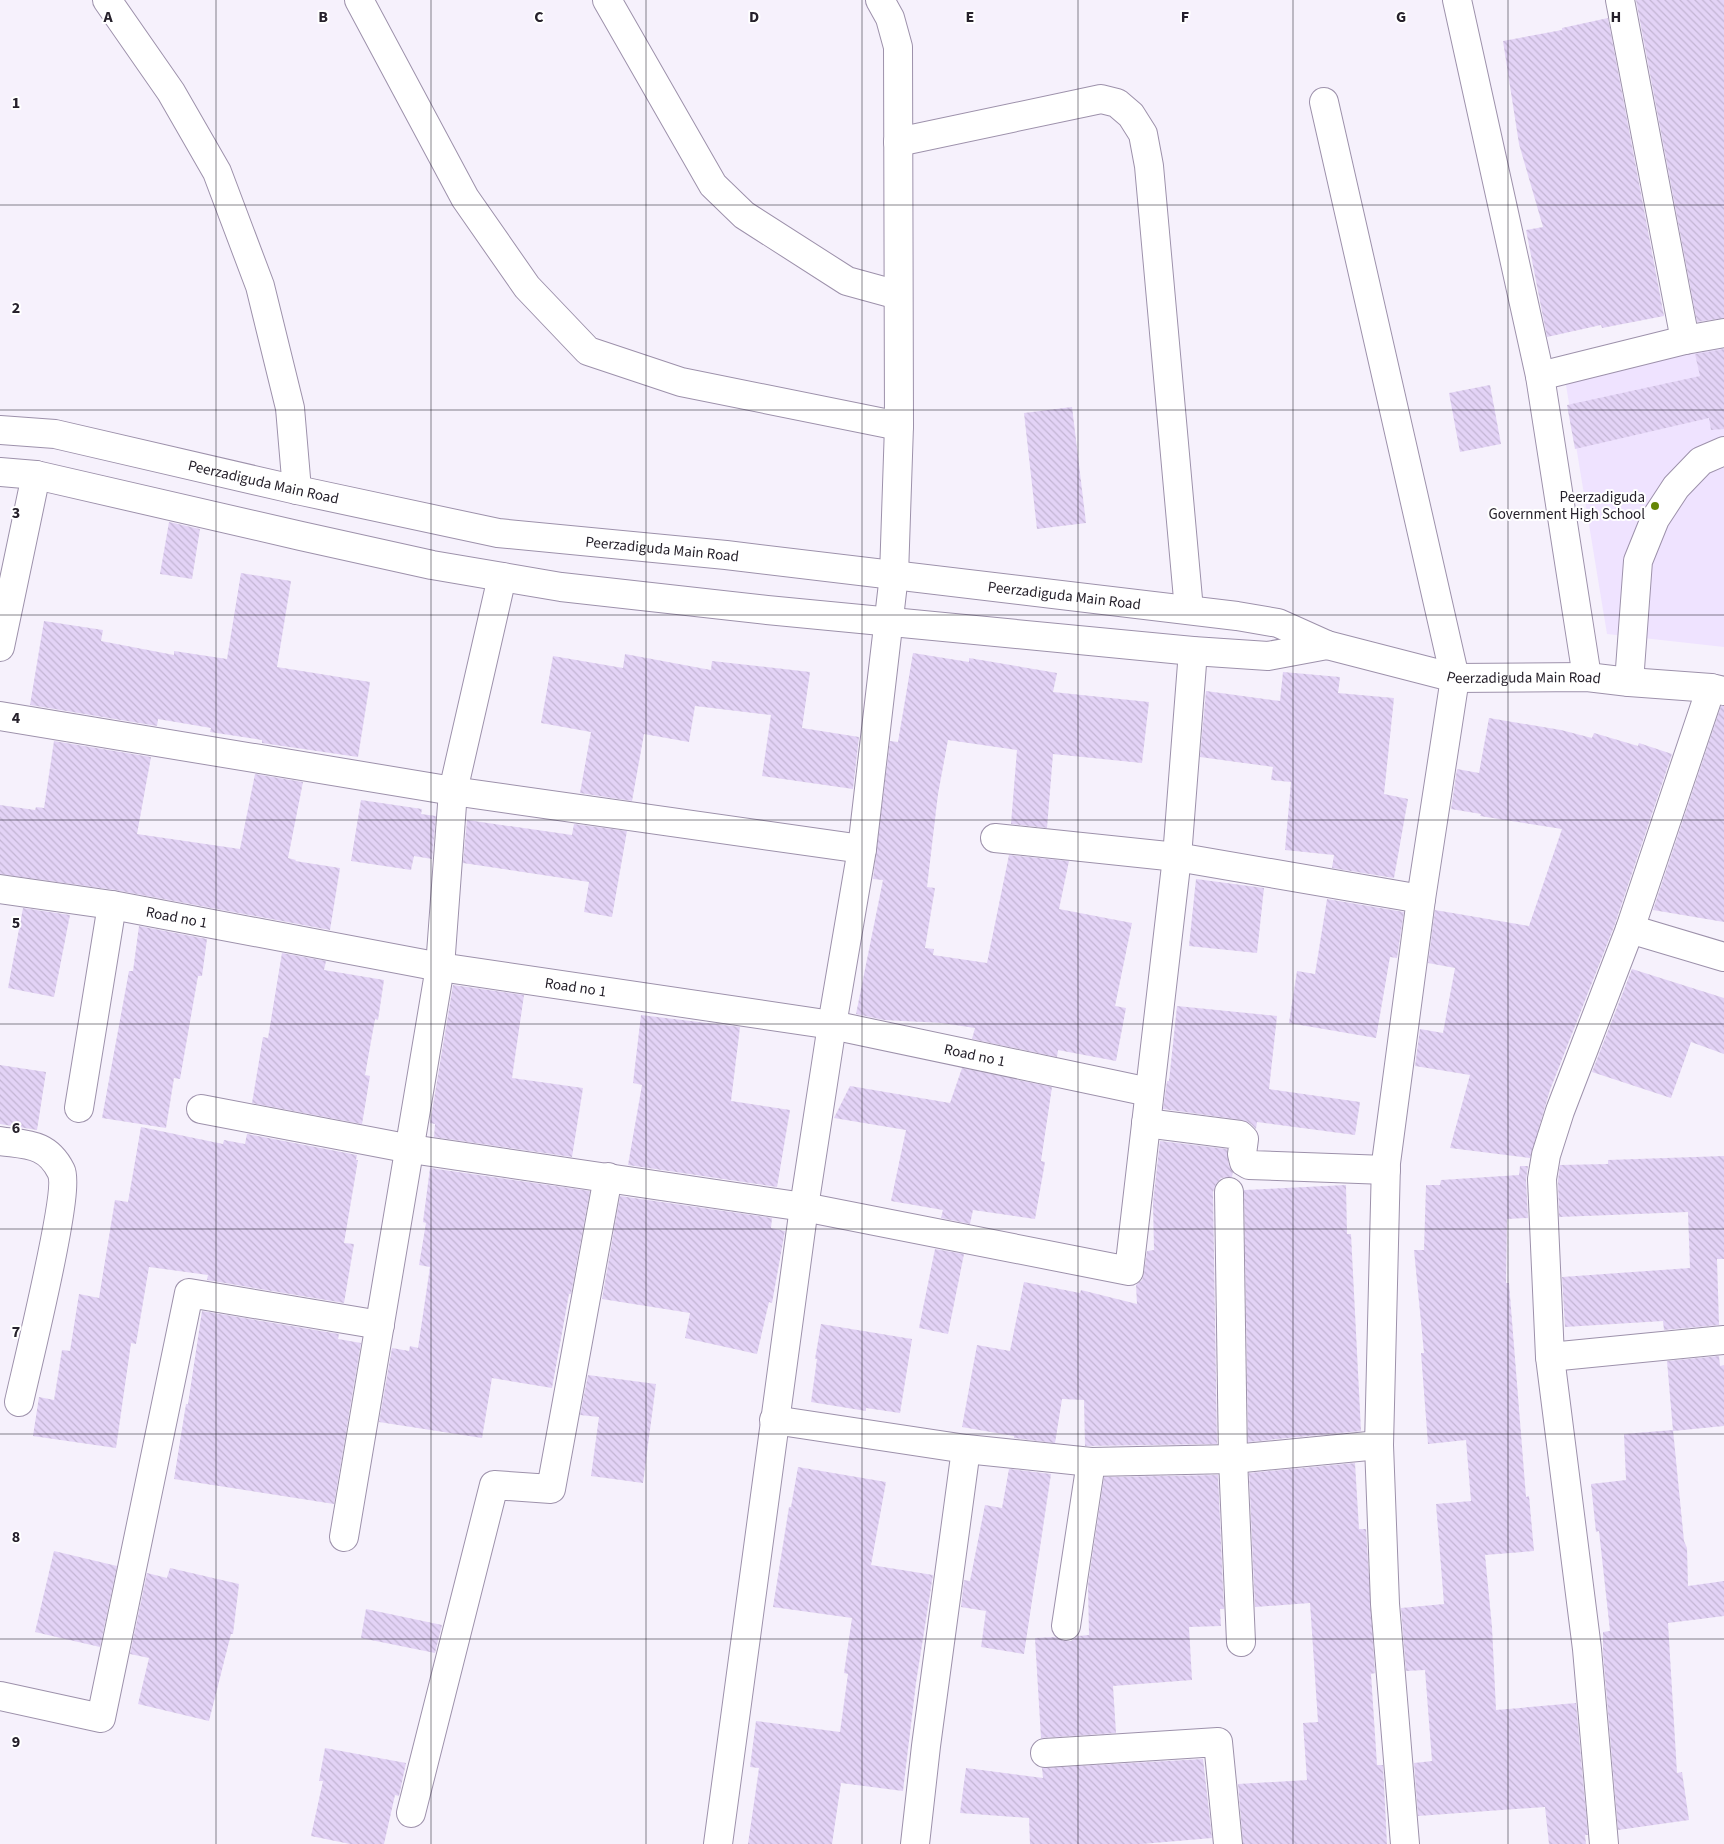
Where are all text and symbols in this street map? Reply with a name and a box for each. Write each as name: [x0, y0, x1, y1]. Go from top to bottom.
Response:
text: A: [102, 6, 113, 28]
text: B: [318, 6, 328, 28]
text: C: [534, 6, 544, 28]
text: D: [749, 6, 759, 28]
text: E: [966, 6, 974, 28]
text: F: [1181, 6, 1189, 28]
text: G: [1396, 6, 1406, 28]
text: H: [1611, 6, 1621, 28]
text: 1: [12, 92, 20, 114]
text: 2: [12, 297, 20, 319]
street label: Peerzadiguda Main Road: [186, 455, 341, 510]
place label: Peerzadiguda Government High School: [1488, 487, 1645, 525]
marker: Peerzadiguda Government High School: [1649, 500, 1661, 512]
text: 3: [12, 502, 20, 524]
street label: Peerzadiguda Main Road: [584, 531, 740, 567]
street label: Peerzadiguda Main Road: [987, 576, 1142, 615]
street label: Peerzadiguda Main Road: [1444, 666, 1602, 690]
text: 4: [12, 707, 21, 729]
street label: Road no 1: [144, 902, 209, 934]
text: 5: [12, 912, 20, 934]
street label: Road no 1: [543, 973, 608, 1002]
street label: Road no 1: [942, 1039, 1007, 1072]
text: 6: [12, 1117, 20, 1139]
text: 7: [12, 1321, 20, 1343]
text: 8: [12, 1526, 20, 1548]
text: 9: [12, 1731, 20, 1753]

